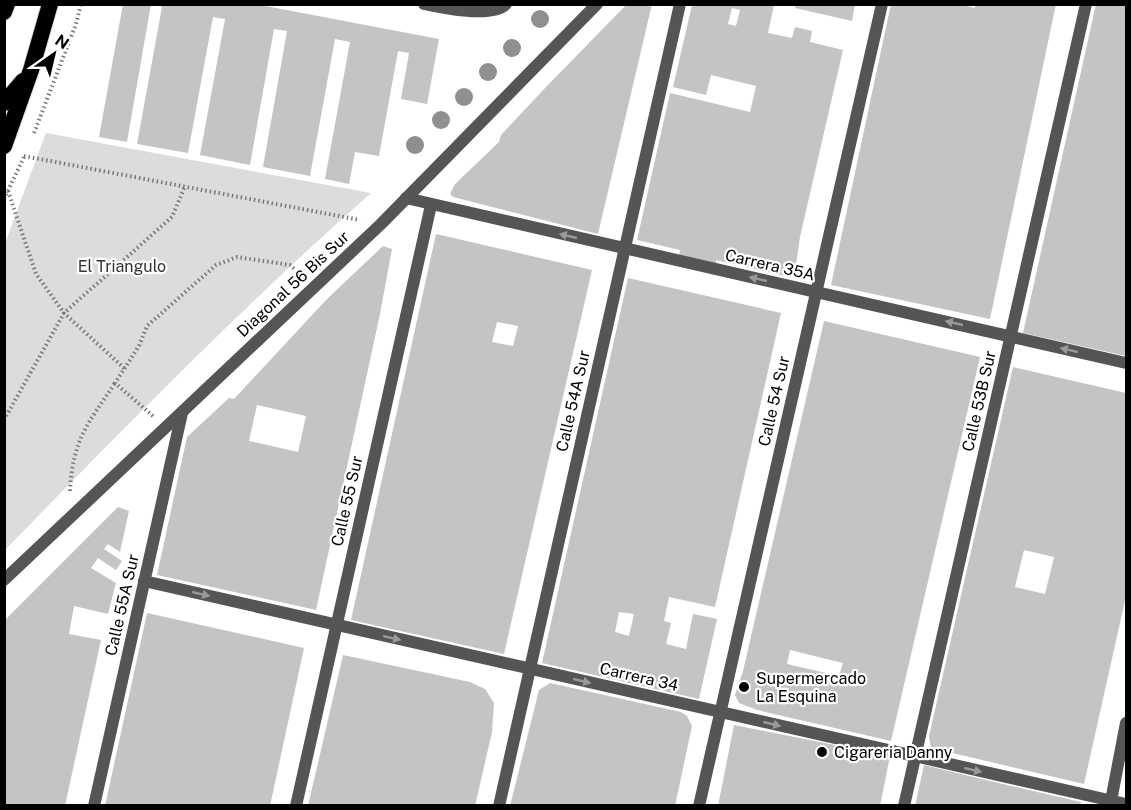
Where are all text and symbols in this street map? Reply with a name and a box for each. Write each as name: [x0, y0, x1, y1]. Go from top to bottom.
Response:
north arrow: [24, 24, 84, 84]
text: N: [52, 31, 73, 53]
street label: Diagonal 56 Bis Sur: [233, 227, 353, 341]
one-way arrow: [558, 231, 577, 240]
street label: Carrera 35A: [723, 245, 817, 285]
park label: El Triangulo: [78, 257, 166, 276]
one-way arrow: [748, 274, 767, 283]
one-way arrow: [944, 318, 963, 328]
one-way arrow: [1060, 344, 1079, 354]
street label: Calle 54A Sur: [552, 348, 594, 454]
street label: Calle 53B Sur: [958, 349, 1000, 453]
street label: Calle 54 Sur: [754, 354, 794, 448]
street label: Calle 55 Sur: [327, 454, 367, 548]
street label: Calle 55A Sur: [101, 552, 143, 658]
one-way arrow: [192, 590, 211, 600]
one-way arrow: [382, 633, 401, 643]
street label: Carrera 34: [598, 659, 680, 695]
place label: Supermercado La Esquina: [756, 669, 866, 706]
one-way arrow: [573, 677, 592, 686]
marker: Supermercado La Esquina: [737, 680, 751, 694]
one-way arrow: [763, 720, 782, 729]
place label: Cigareria Danny: [834, 743, 953, 762]
marker: Cigareria Danny: [815, 745, 829, 759]
one-way arrow: [964, 766, 983, 775]

